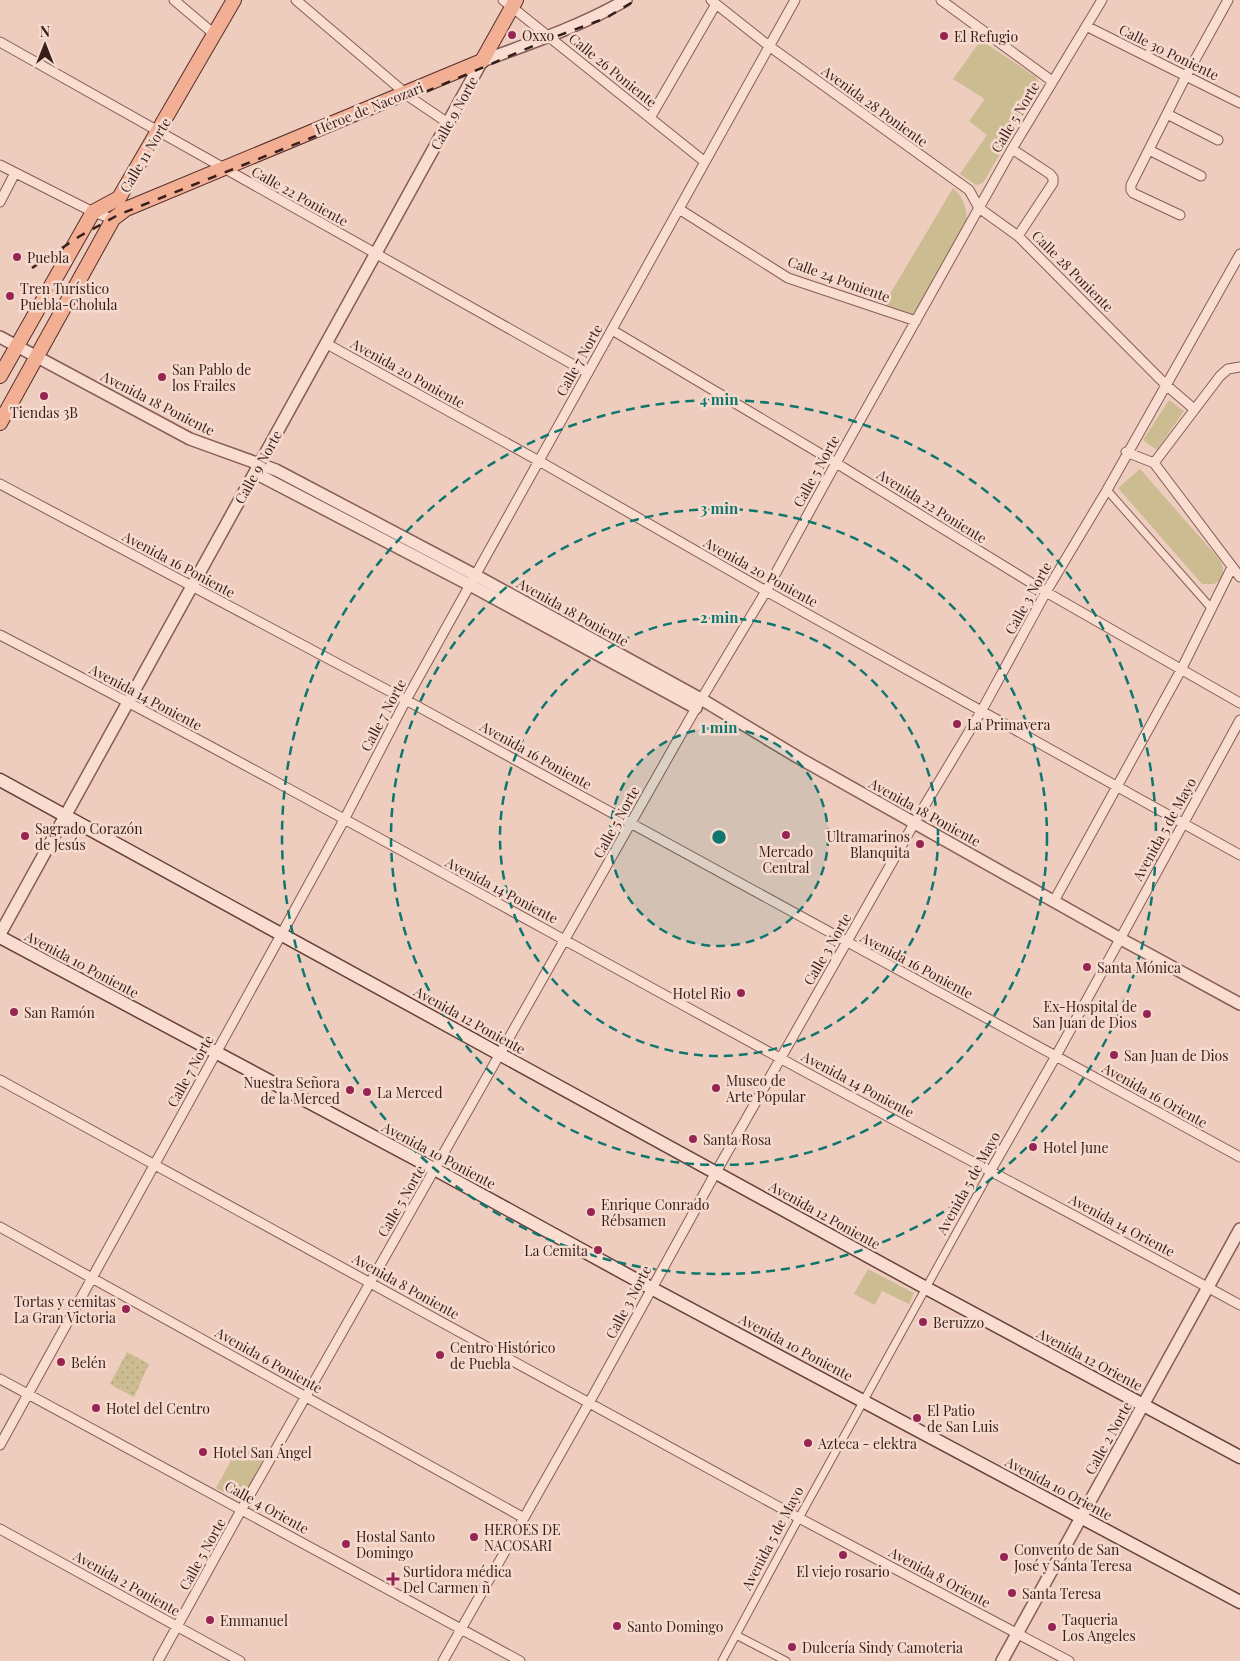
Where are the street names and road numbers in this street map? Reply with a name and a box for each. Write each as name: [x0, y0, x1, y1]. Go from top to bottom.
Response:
street label: Calle 30 Poniente: [1116, 20, 1222, 84]
street label: Calle 26 Poniente: [565, 29, 661, 111]
street label: Avenida 28 Poniente: [817, 61, 932, 151]
street label: Calle 9 Norte: [426, 73, 482, 153]
street label: Héroe de Nacozari: [312, 78, 426, 138]
street label: Calle 5 Norte: [986, 78, 1044, 156]
street label: Calle 11 Norte: [115, 114, 175, 196]
street label: Calle 22 Poniente: [248, 162, 352, 230]
street label: Calle 28 Poniente: [1028, 226, 1118, 316]
street label: Calle 24 Poniente: [785, 252, 893, 306]
street label: Calle 7 Norte: [551, 321, 607, 399]
street label: Avenida 20 Poniente: [347, 333, 468, 412]
street label: Avenida 18 Poniente: [97, 366, 218, 440]
street label: Calle 9 Norte: [230, 427, 286, 507]
street label: Calle 5 Norte: [788, 432, 844, 510]
street label: Avenida 22 Poniente: [873, 464, 990, 547]
street label: Avenida 16 Poniente: [118, 526, 239, 602]
street label: Avenida 20 Poniente: [700, 532, 821, 611]
street label: Calle 3 Norte: [1000, 558, 1056, 638]
street label: Avenida 18 Poniente: [513, 573, 632, 651]
street label: Avenida 14 Poniente: [86, 659, 206, 735]
street label: Calle 7 Norte: [356, 675, 410, 755]
street label: Avenida 16 Poniente: [476, 716, 595, 794]
street label: Avenida 18 Poniente: [865, 773, 984, 851]
street label: Avenida 5 de Mayo: [1127, 774, 1200, 885]
street label: Calle 5 Norte: [588, 783, 644, 861]
street label: Avenida 14 Poniente: [442, 852, 562, 928]
street label: Calle 3 Norte: [799, 909, 855, 989]
street label: Avenida 10 Poniente: [21, 926, 142, 1002]
street label: Avenida 16 Poniente: [856, 927, 977, 1003]
street label: Avenida 12 Poniente: [410, 981, 529, 1058]
street label: Calle 7 Norte: [162, 1032, 218, 1110]
street label: Avenida 14 Poniente: [798, 1046, 918, 1122]
street label: Avenida 16 Oriente: [1098, 1058, 1211, 1132]
street label: Avenida 10 Poniente: [378, 1117, 499, 1193]
street label: Avenida 5 de Mayo: [931, 1128, 1004, 1239]
street label: Calle 5 Norte: [373, 1162, 429, 1240]
street label: Avenida 12 Poniente: [765, 1176, 884, 1253]
street label: Avenida 14 Oriente: [1065, 1189, 1178, 1261]
street label: Avenida 8 Poniente: [348, 1248, 463, 1323]
street label: Calle 3 Norte: [601, 1262, 655, 1342]
street label: Avenida 10 Poniente: [735, 1309, 856, 1385]
street label: Avenida 6 Poniente: [211, 1322, 326, 1397]
street label: Avenida 12 Oriente: [1033, 1323, 1146, 1395]
street label: Calle 2 Norte: [1080, 1398, 1136, 1478]
street label: Avenida 10 Oriente: [1001, 1451, 1116, 1524]
street label: Calle 4 Oriente: [222, 1476, 312, 1538]
street label: Avenida 5 de Mayo: [736, 1483, 808, 1594]
street label: Calle 5 Norte: [174, 1515, 230, 1593]
street label: Avenida 8 Oriente: [885, 1542, 994, 1612]
street label: Avenida 2 Poniente: [69, 1545, 184, 1620]

